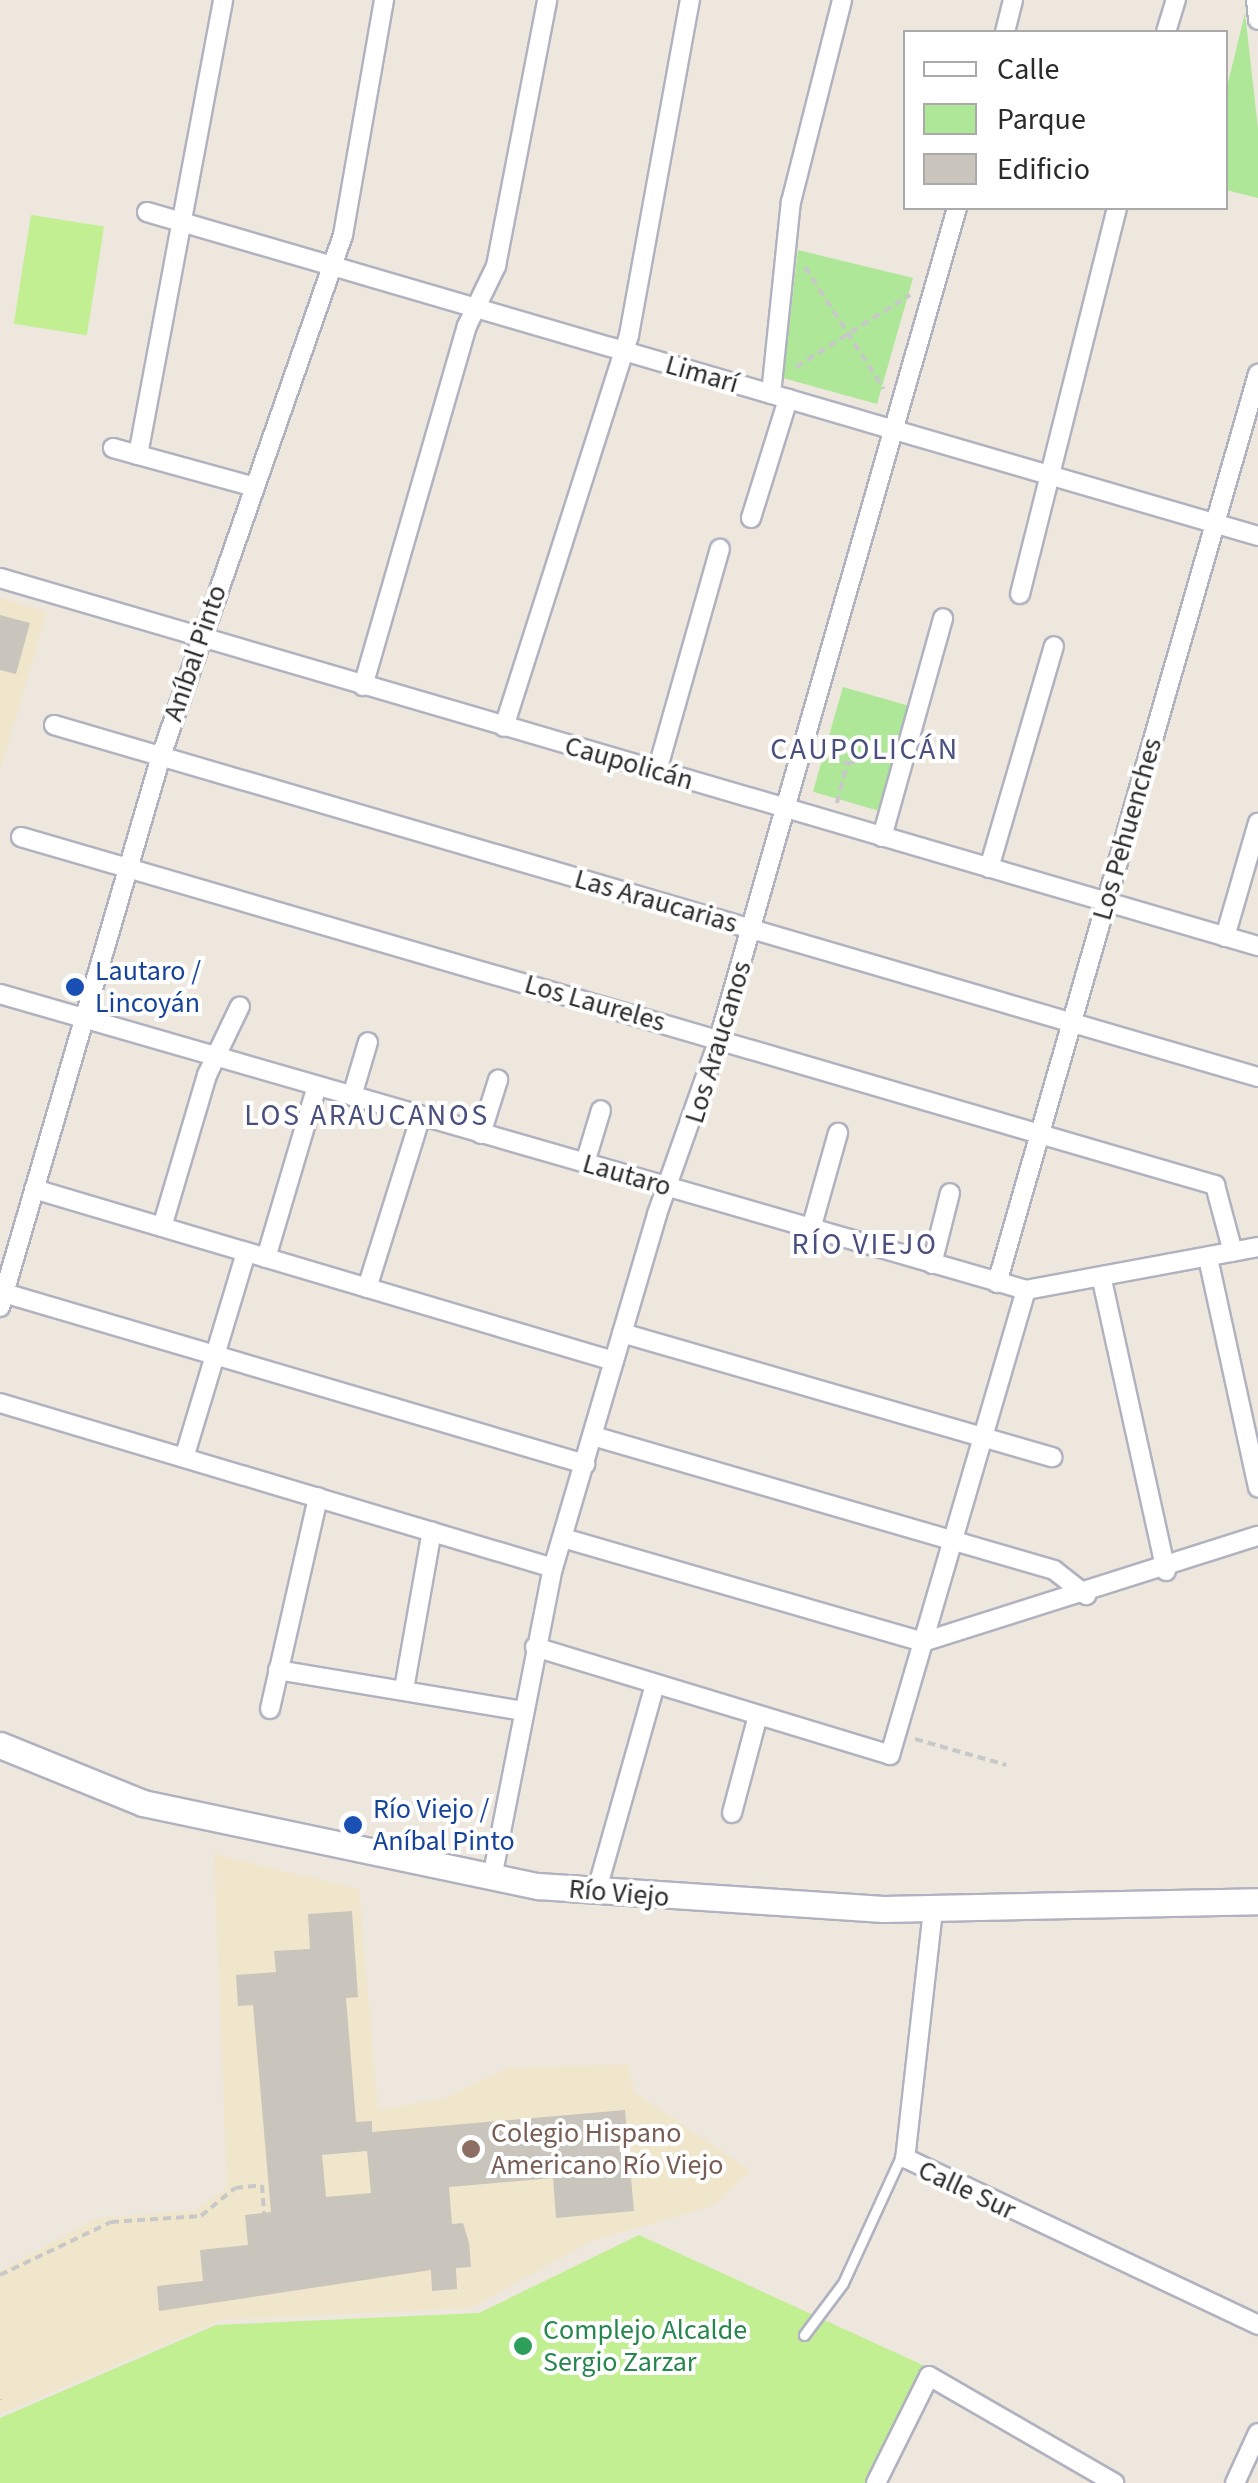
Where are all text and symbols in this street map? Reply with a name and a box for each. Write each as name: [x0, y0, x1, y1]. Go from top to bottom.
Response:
legend: [903, 30, 1228, 210]
text: Calle: [997, 48, 1059, 91]
text: Parque: [997, 98, 1086, 141]
text: Edificio: [997, 148, 1090, 191]
street label: Limarí: [662, 348, 742, 400]
street label: Aníbal Pinto: [156, 581, 234, 725]
street label: Caupolicán: [561, 729, 697, 797]
district label: CAUPOLICÁN: [770, 732, 960, 768]
street label: Los Pehuenches: [1085, 734, 1169, 924]
street label: Las Araucarias: [571, 862, 741, 940]
place label: Lautaro / Lincoyán: [95, 954, 201, 1020]
street label: Los Araucanos: [677, 957, 759, 1127]
street label: Los Laureles: [521, 967, 669, 1039]
marker: Lautaro / Lincoyán: [64, 976, 86, 998]
district label: LOS ARAUCANOS: [244, 1098, 490, 1134]
street label: Lautaro: [579, 1146, 675, 1204]
district label: RÍO VIEJO: [792, 1227, 938, 1263]
place label: Río Viejo / Aníbal Pinto: [373, 1792, 515, 1858]
marker: Río Viejo / Aníbal Pinto: [342, 1814, 364, 1836]
street label: Río Viejo: [567, 1872, 671, 1914]
place label: Colegio Hispano Americano Río Viejo: [491, 2116, 723, 2182]
marker: Colegio Hispano Americano Río Viejo: [460, 2138, 482, 2160]
street label: Calle Sur: [913, 2153, 1021, 2227]
place label: Complejo Alcalde Sergio Zarzar: [543, 2313, 747, 2379]
marker: Complejo Alcalde Sergio Zarzar: [512, 2335, 534, 2357]

